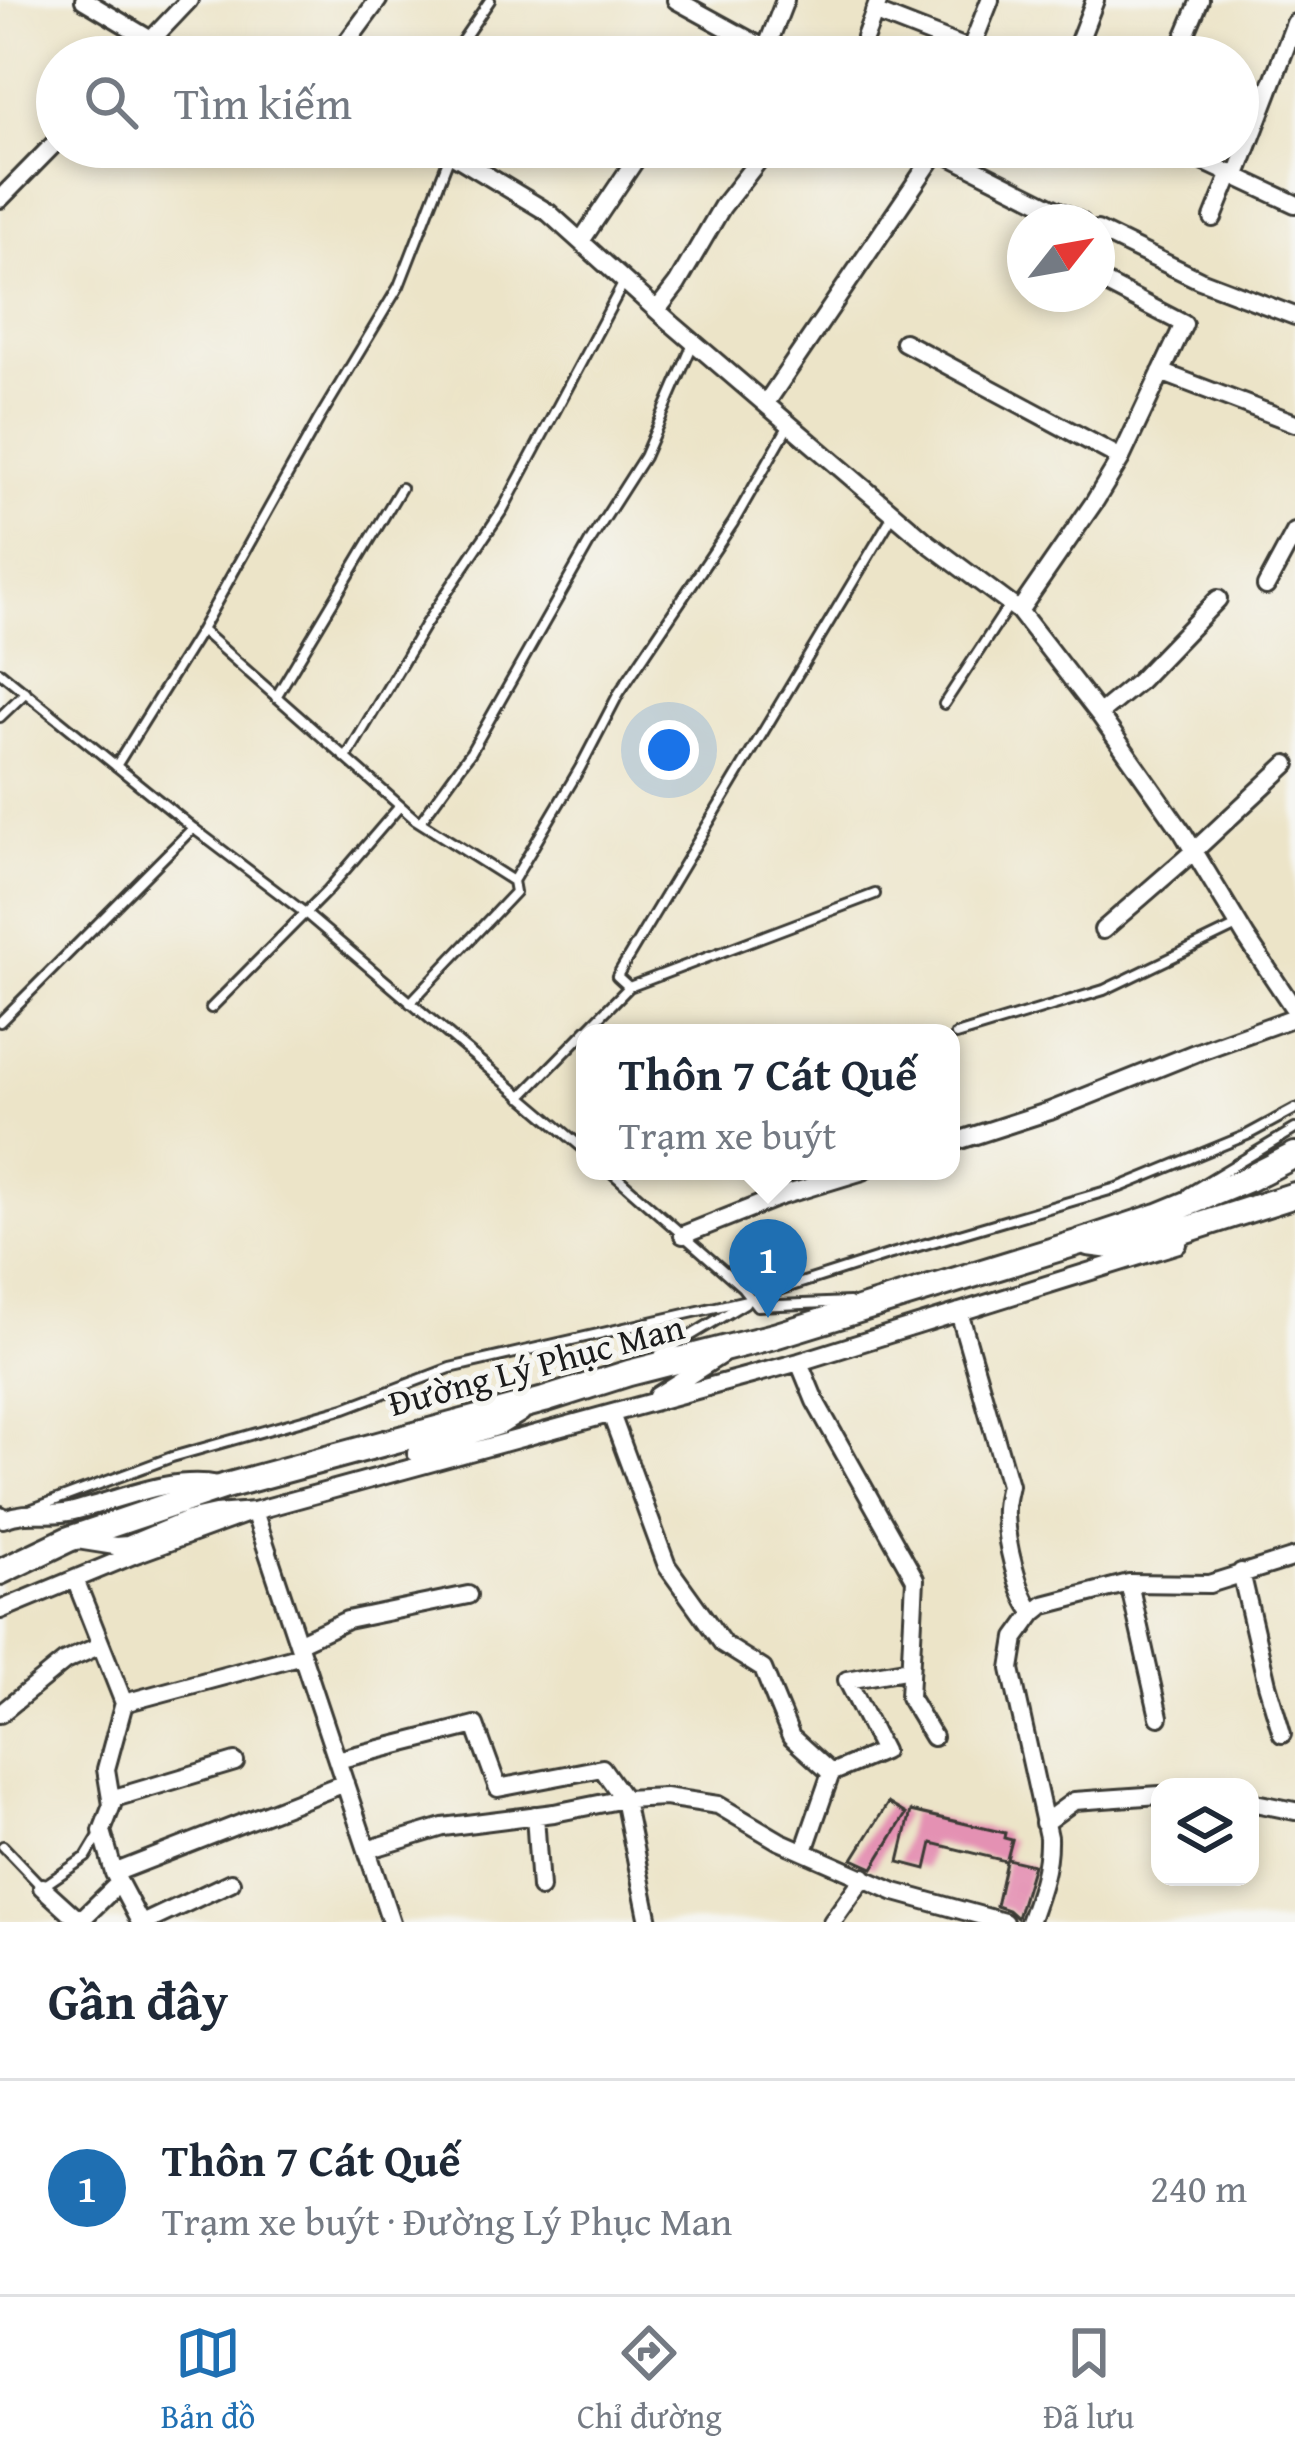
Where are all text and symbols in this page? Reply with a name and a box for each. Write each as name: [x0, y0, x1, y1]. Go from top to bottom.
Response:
search box: [36, 36, 1259, 168]
icon: search: [78, 69, 144, 135]
text: Tìm kiếm: [174, 70, 352, 135]
north arrow: [1007, 204, 1115, 312]
your location: [639, 720, 699, 780]
popup: [576, 1024, 960, 1180]
text: Thôn 7 Cát Quế: [619, 1041, 917, 1106]
text: Trạm xe buýt: [619, 1106, 836, 1163]
pin: 1: [729, 1219, 807, 1318]
street label: Đường Lý Phục Man: [382, 1299, 690, 1429]
map controls: [1151, 1778, 1259, 1886]
button: layers: [1151, 1778, 1259, 1886]
text: Gần đây: [48, 1963, 228, 2038]
text: Thôn 7 Cát Quế: [162, 2127, 461, 2192]
text: 1: [77, 2159, 97, 2216]
text: 240 m: [1150, 2159, 1247, 2216]
text: Trạm xe buýt · Đường Lý Phục Man: [162, 2192, 732, 2249]
tab: Bản đồ: [161, 2320, 255, 2440]
tab: Chỉ đường: [577, 2320, 722, 2440]
tab: Đã lưu: [1043, 2320, 1134, 2440]

